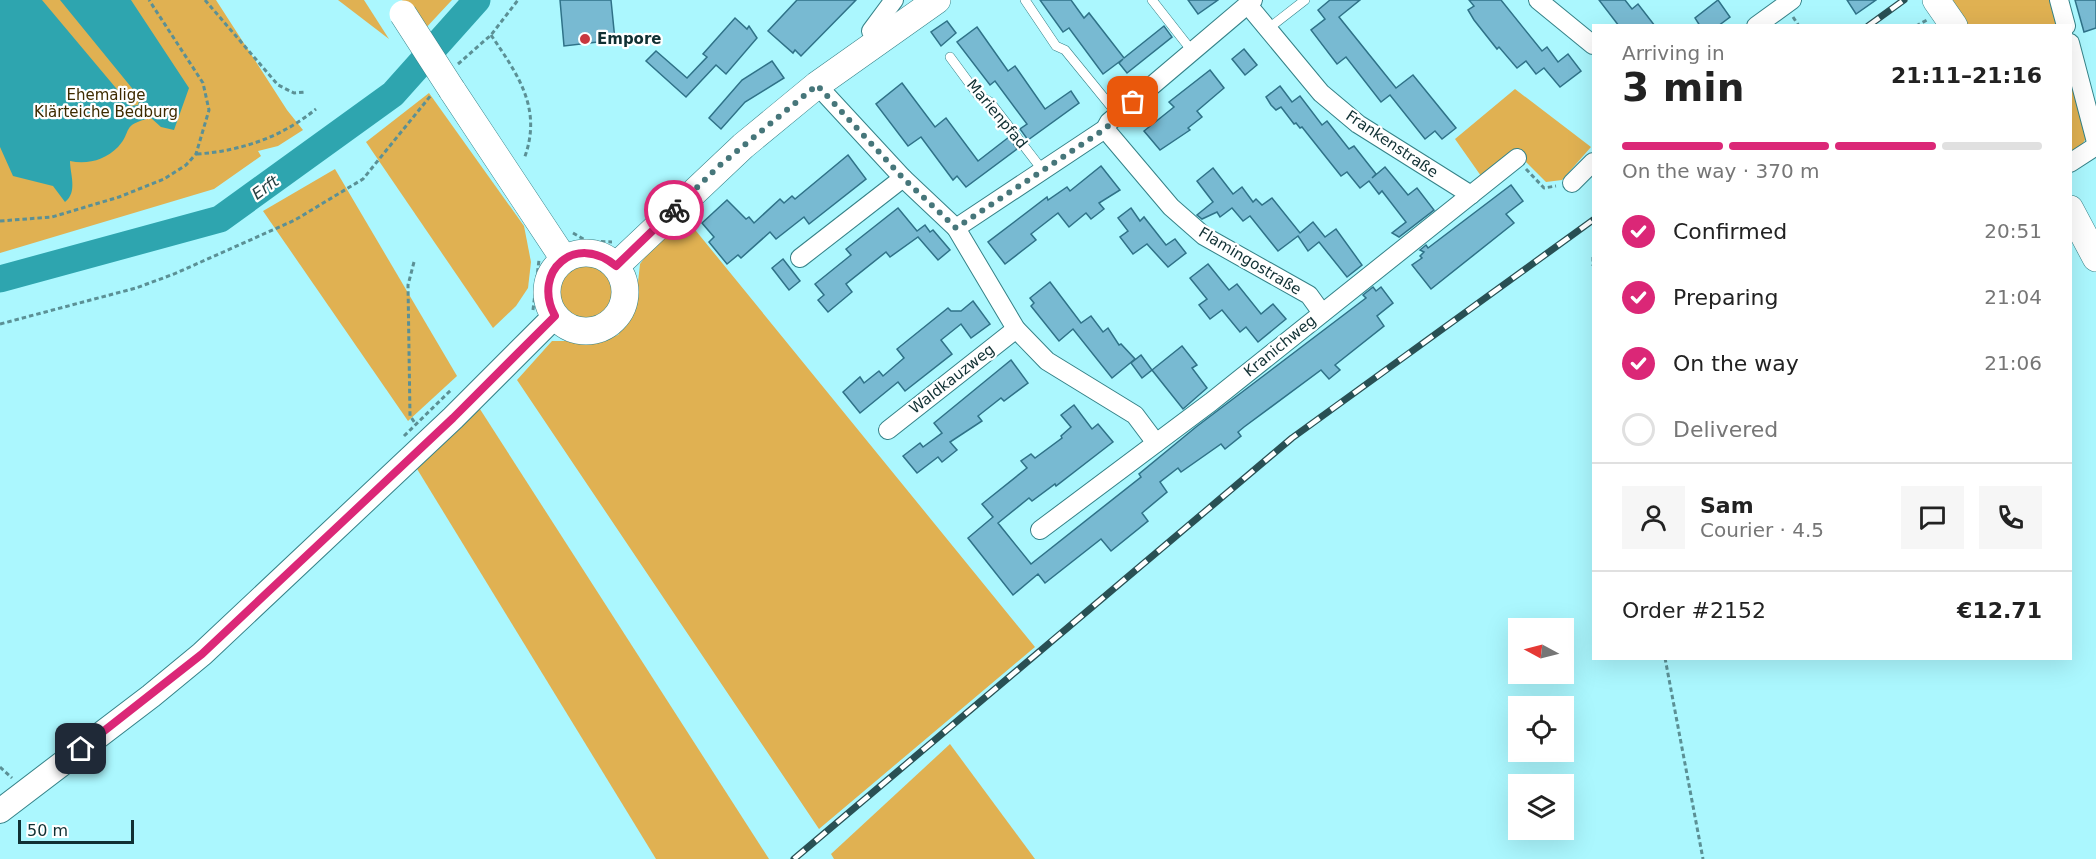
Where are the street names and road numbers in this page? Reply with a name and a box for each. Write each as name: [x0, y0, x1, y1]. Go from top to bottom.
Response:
street label: Marienpfad: [963, 76, 1031, 152]
street label: Frankenstraße: [1343, 107, 1441, 181]
street label: Flamingostraße: [1195, 223, 1305, 299]
street label: Kranichweg: [1240, 311, 1320, 381]
street label: Waldkauzweg: [906, 340, 998, 418]

